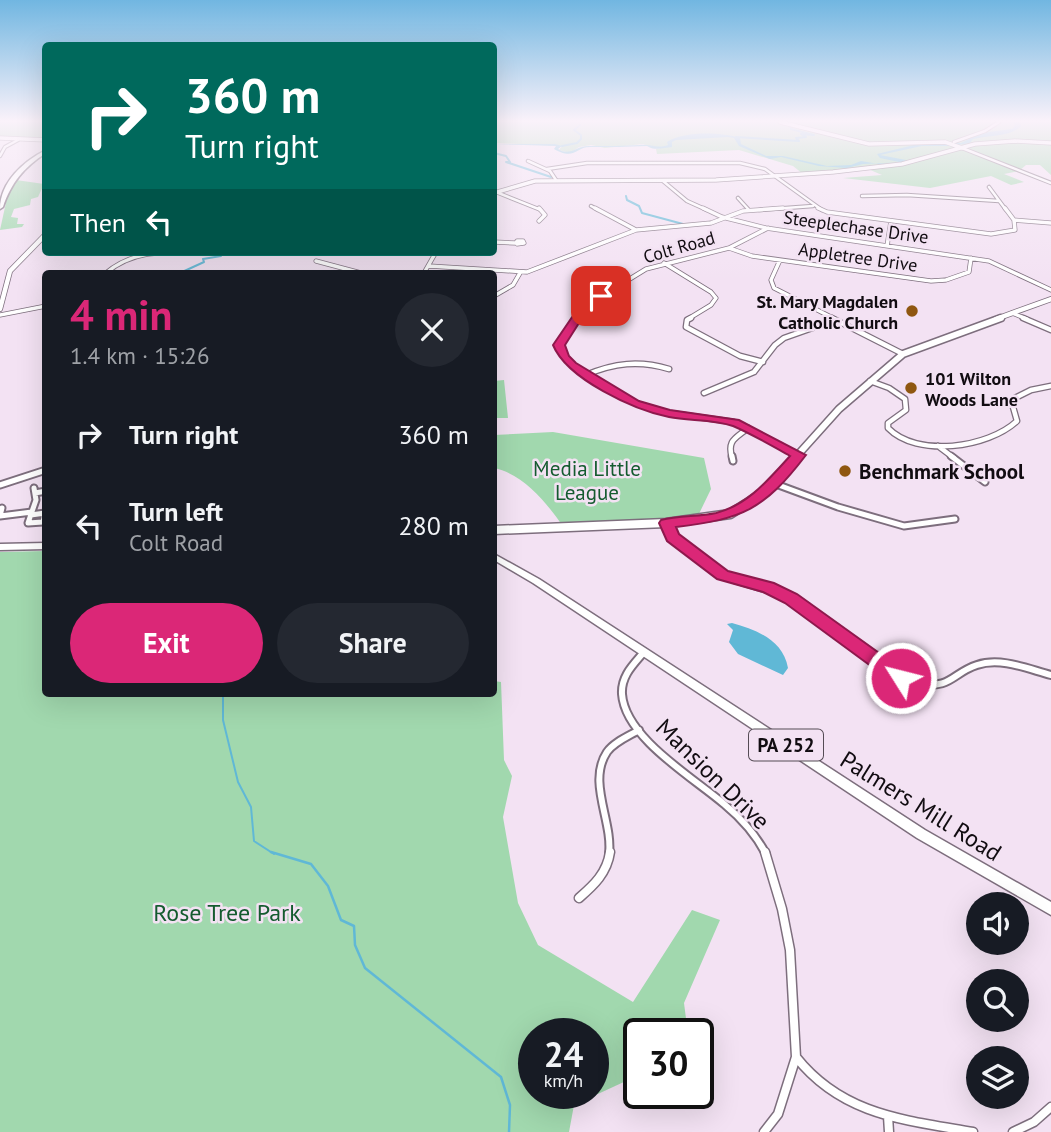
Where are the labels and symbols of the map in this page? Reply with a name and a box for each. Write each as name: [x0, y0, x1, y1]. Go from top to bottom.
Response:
street label: Steeplechase Drive: [782, 205, 930, 249]
street label: Colt Road: [640, 226, 718, 268]
street label: Appletree Drive: [797, 237, 919, 277]
pin: [571, 266, 631, 326]
place label: St. Mary Magdalen Catholic Church: [756, 290, 898, 334]
marker: St. Mary Magdalen Catholic Church: [904, 303, 920, 319]
place label: 101 Wilton Woods Lane: [925, 367, 1018, 411]
marker: 101 Wilton Woods Lane: [903, 380, 919, 396]
park label: Media Little League: [533, 455, 641, 506]
place label: Benchmark School: [859, 458, 1025, 485]
marker: Benchmark School: [837, 463, 853, 479]
position arrow: [864, 641, 938, 715]
street label: Mansion Drive: [649, 712, 777, 836]
road number: PA 252: [749, 730, 823, 760]
street label: Palmers Mill Road: [835, 744, 1007, 868]
park label: Rose Tree Park: [153, 897, 301, 928]
speed limit sign: 30: [623, 1018, 714, 1109]

